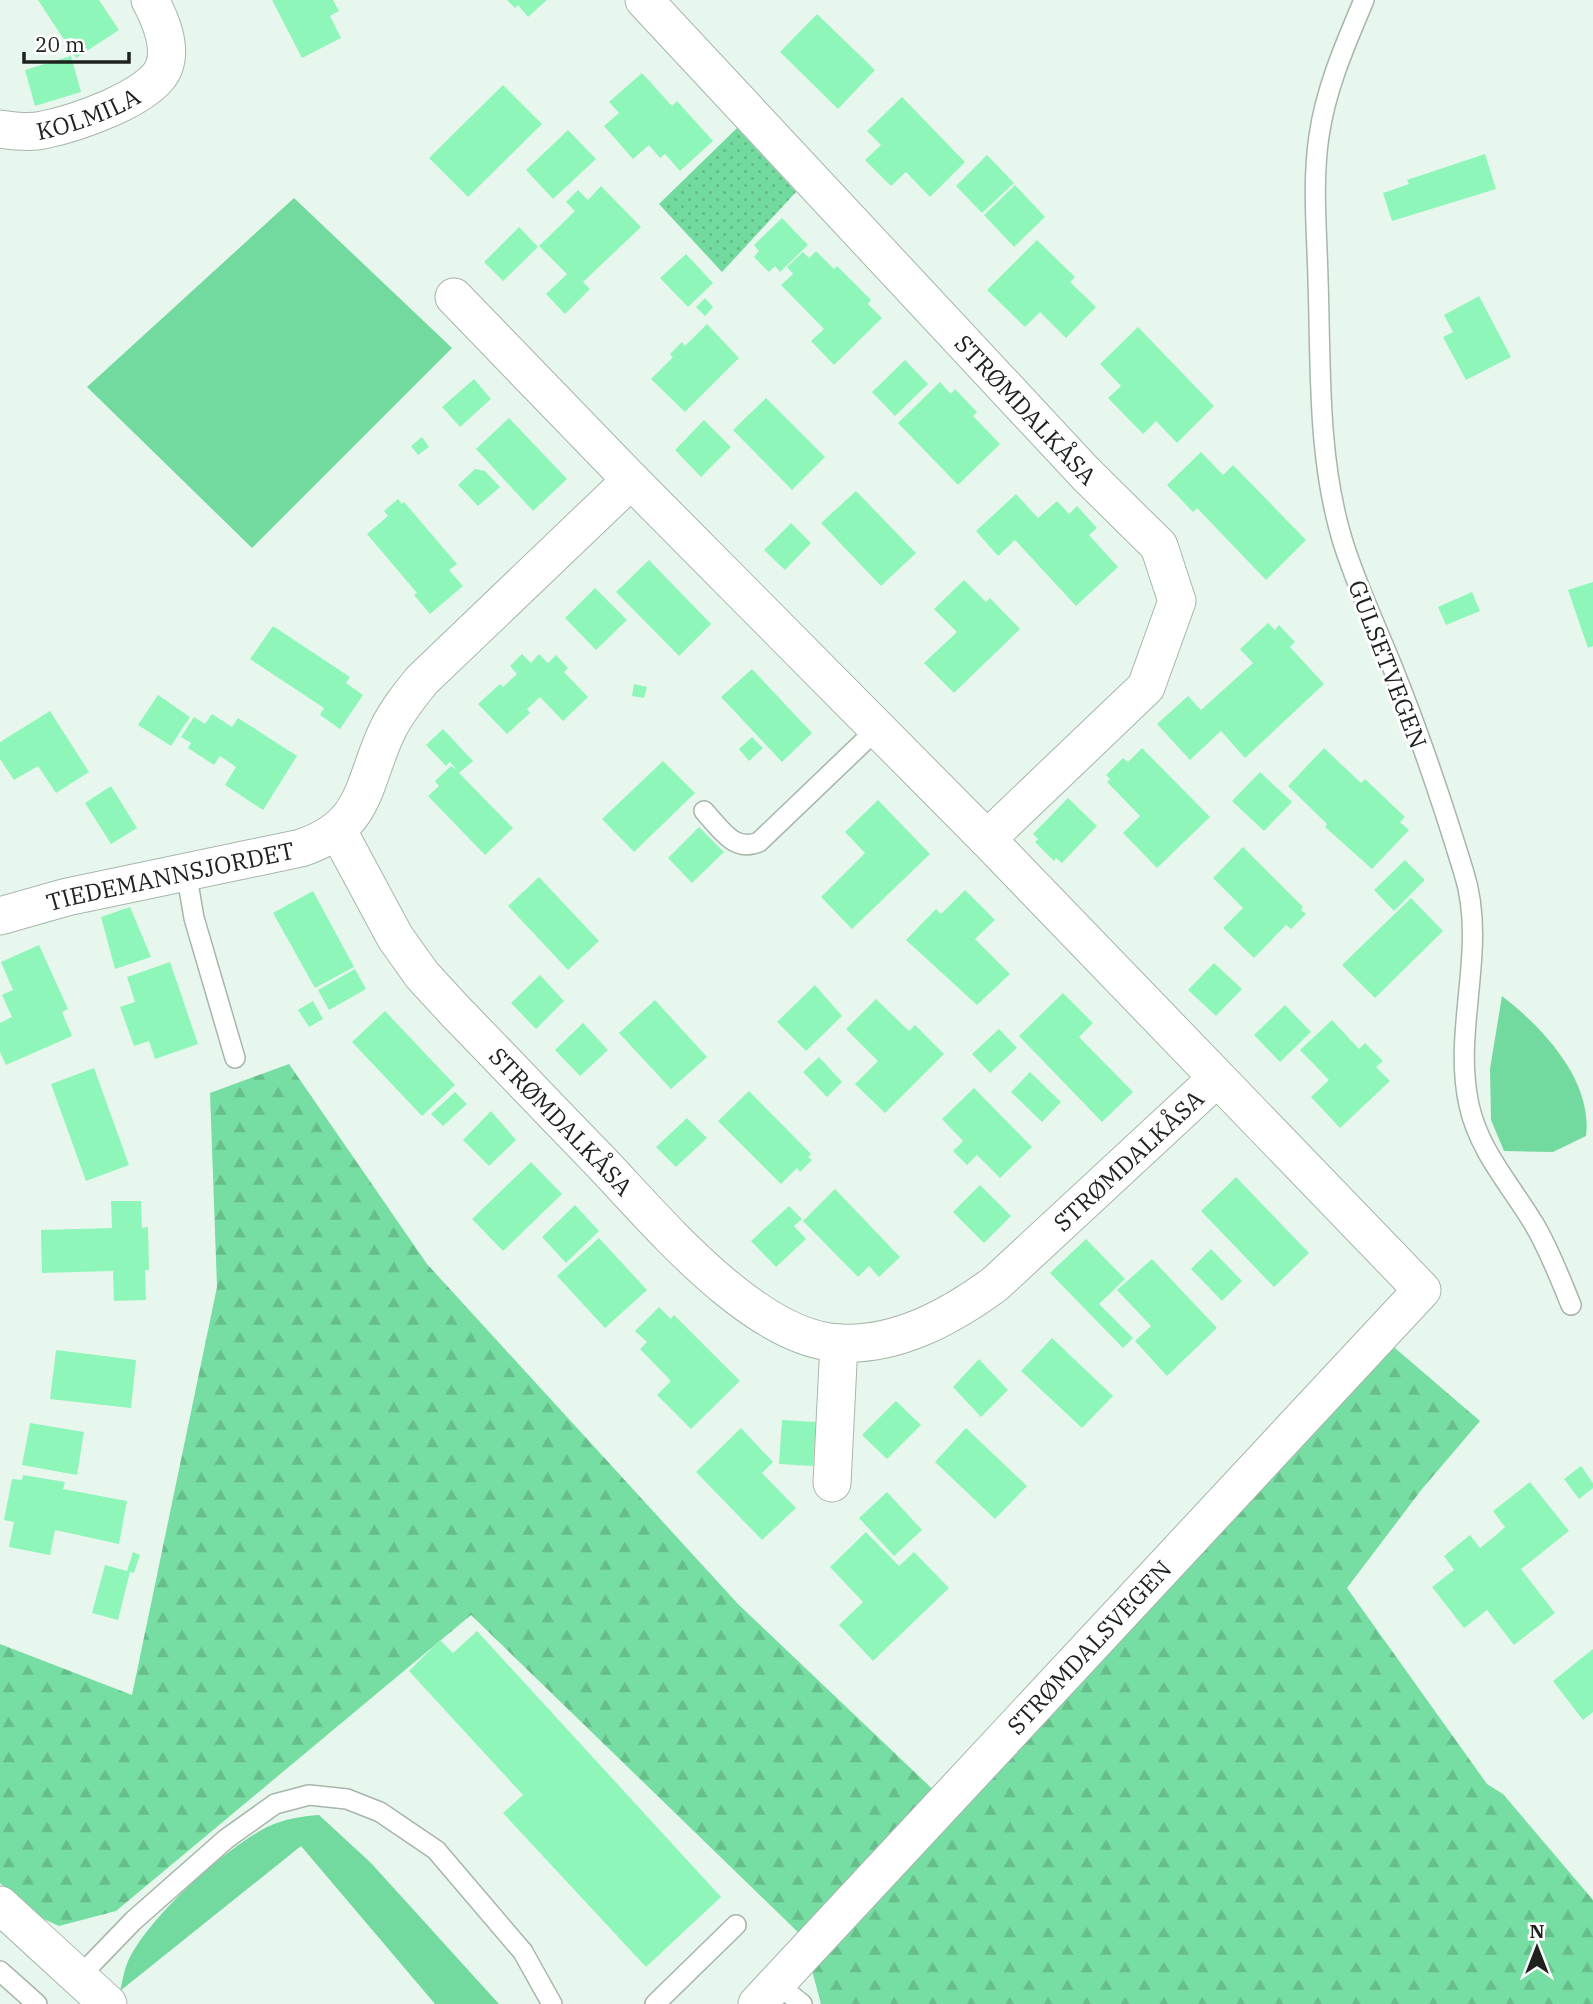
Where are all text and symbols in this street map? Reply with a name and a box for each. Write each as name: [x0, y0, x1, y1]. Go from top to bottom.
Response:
scale bar: [24, 21, 130, 65]
text: 20 m: [35, 30, 85, 58]
street label: KOLMILA: [33, 80, 146, 147]
street label: STRØMDALKÅSA: [948, 328, 1104, 492]
street label: GULSETVEGEN: [1341, 575, 1435, 753]
street label: TIEDEMANNSJORDET: [42, 834, 297, 918]
street label: STRØMDALKÅSA: [482, 1040, 640, 1203]
street label: STRØMDALKÅSA: [1046, 1082, 1211, 1238]
street label: STRØMDALSVEGEN: [1000, 1553, 1178, 1741]
north arrow: [1502, 1913, 1572, 1983]
text: N: [1529, 1919, 1545, 1943]

